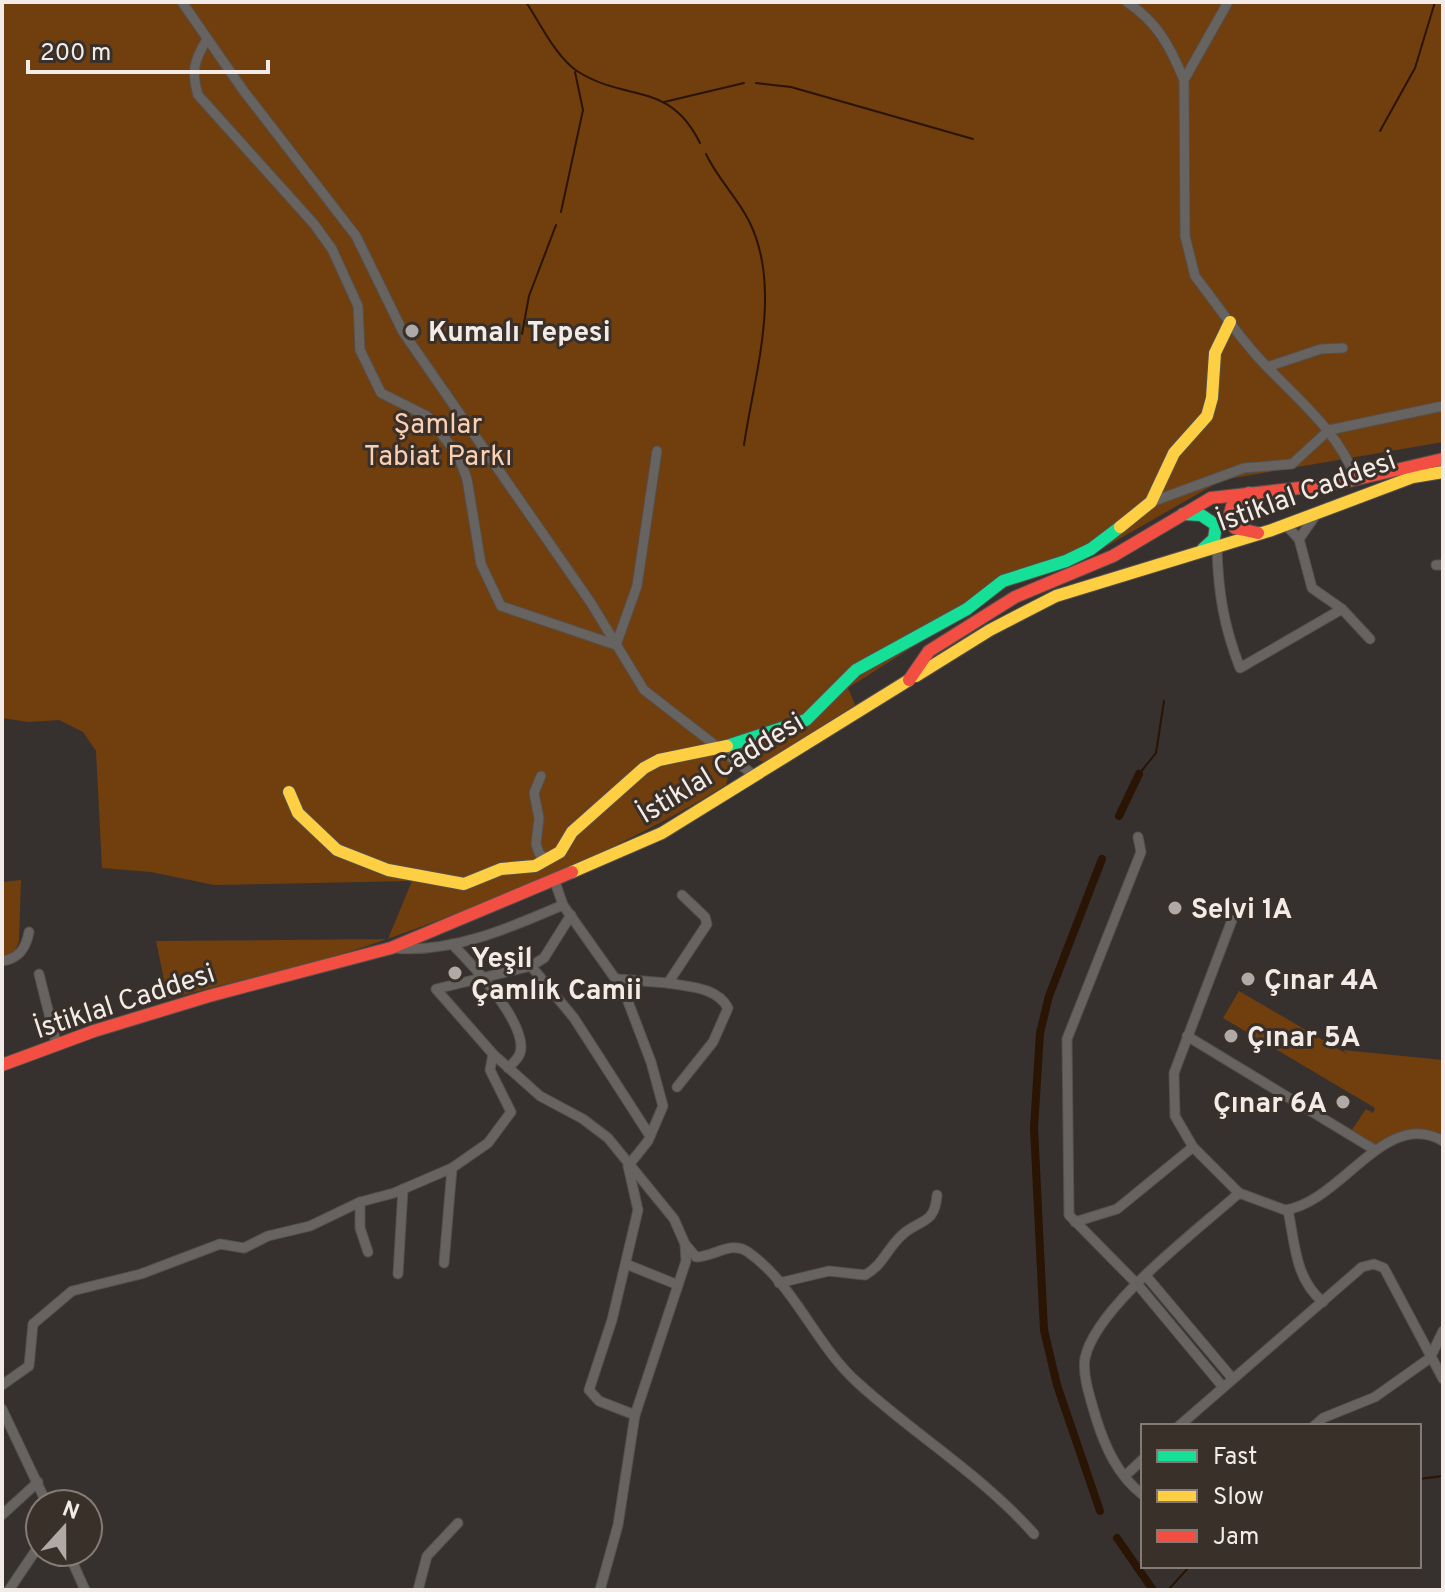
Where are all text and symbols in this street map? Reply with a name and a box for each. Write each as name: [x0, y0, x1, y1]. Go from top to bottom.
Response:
scale bar: [28, 24, 268, 74]
text: 200 m: [40, 39, 111, 69]
place label: Kumalı Tepesi: [428, 316, 611, 352]
marker: Kumalı Tepesi: [403, 322, 421, 340]
park label: Şamlar Tabiat Parkı: [364, 408, 512, 476]
street label: İstiklal Caddesi: [1212, 443, 1401, 542]
street label: İstiklal Caddesi: [631, 705, 811, 833]
place label: Selvi 1A: [1191, 893, 1292, 929]
marker: Selvi 1A: [1166, 899, 1184, 917]
place label: Yeşil Çamlık Camii: [471, 942, 642, 1010]
street label: İstiklal Caddesi: [30, 956, 220, 1049]
marker: Yeşil Çamlık Camii: [446, 964, 464, 982]
place label: Çınar 4A: [1264, 964, 1378, 1000]
marker: Çınar 4A: [1239, 970, 1257, 988]
place label: Çınar 5A: [1247, 1021, 1360, 1057]
marker: Çınar 5A: [1222, 1027, 1240, 1045]
place label: Çınar 6A: [1213, 1087, 1327, 1123]
marker: Çınar 6A: [1334, 1093, 1352, 1111]
legend: [1141, 1424, 1421, 1568]
text: Fast: [1213, 1443, 1257, 1473]
text: Slow: [1213, 1483, 1264, 1513]
north arrow: [24, 1488, 104, 1568]
text: N: [58, 1496, 82, 1527]
text: Jam: [1213, 1523, 1259, 1553]

